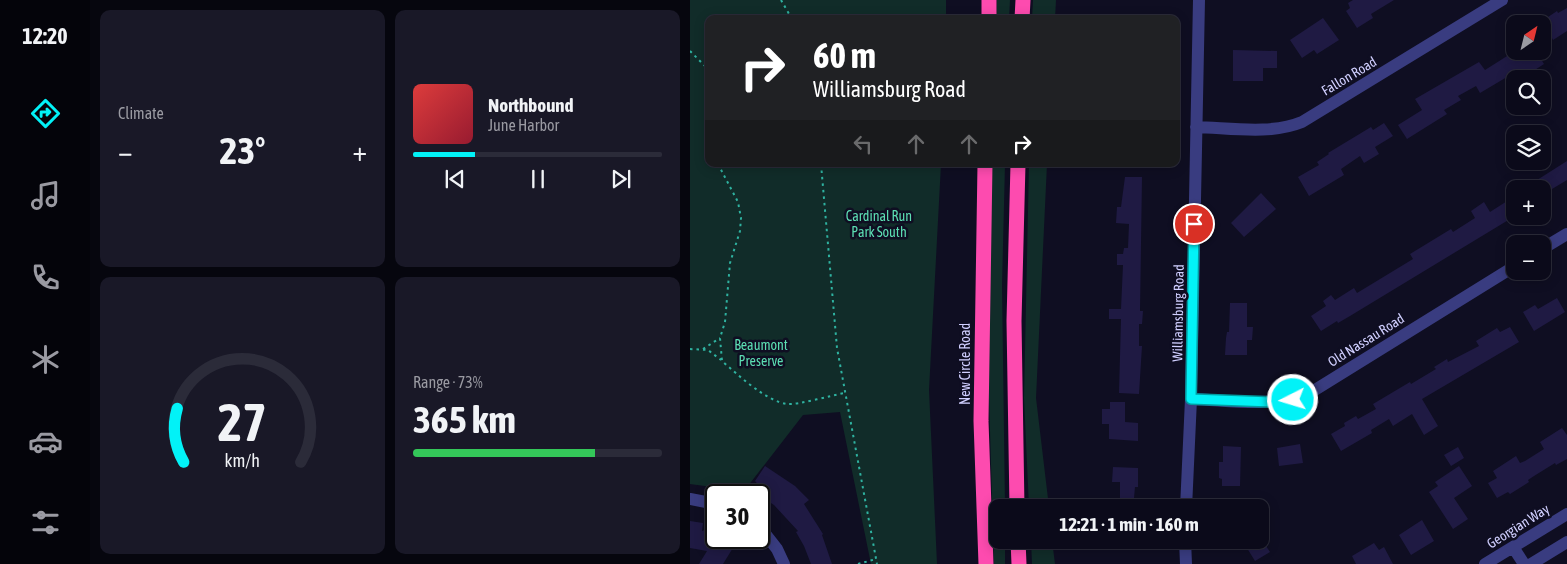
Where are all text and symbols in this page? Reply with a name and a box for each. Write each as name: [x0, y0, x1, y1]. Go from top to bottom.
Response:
north arrow: [1506, 15, 1551, 60]
map controls: [1506, 15, 1551, 280]
text: 12:20: [22, 23, 68, 49]
icon: right: [730, 35, 795, 100]
text: 60 m: [813, 35, 876, 75]
street label: Fallon Road: [1319, 53, 1379, 99]
button: search: [1506, 70, 1551, 115]
text: Williamsburg Road: [813, 76, 966, 102]
text: Northbound: [488, 94, 574, 116]
icon: directions: [28, 96, 63, 131]
text: Climate: [118, 104, 164, 122]
text: June Harbor: [488, 116, 559, 134]
button: layers: [1506, 125, 1551, 170]
text: 23°: [219, 129, 266, 172]
icon: left: [849, 130, 877, 158]
icon: ahead: [902, 130, 930, 158]
icon: ahead: [955, 130, 983, 158]
icon: right: [1008, 130, 1036, 158]
text: −: [118, 135, 133, 167]
text: +: [352, 135, 367, 167]
icon: previous: [441, 165, 469, 193]
icon: pause: [524, 165, 552, 193]
icon: next: [607, 165, 635, 193]
icon: music: [28, 178, 63, 213]
button: +: [1506, 180, 1551, 225]
pin: [1173, 203, 1215, 245]
park label: Cardinal Run Park South: [846, 208, 912, 240]
icon: arrive: [1180, 210, 1208, 238]
button: −: [1506, 235, 1551, 280]
icon: phone: [28, 260, 63, 295]
street label: Williamsburg Road: [1169, 264, 1187, 362]
street label: Old Nassau Road: [1325, 310, 1407, 370]
street label: New Circle Road: [957, 323, 973, 405]
park label: Beaumont Preserve: [734, 337, 788, 369]
icon: climate: [28, 342, 63, 377]
text: Range · 73%: [413, 373, 483, 391]
position arrow: [1266, 373, 1318, 425]
text: 27: [218, 392, 267, 452]
text: 365 km: [413, 398, 516, 441]
icon: car: [28, 424, 63, 459]
text: km/h: [225, 450, 260, 471]
speed limit sign: 30: [705, 484, 770, 549]
street label: Georgian Way: [1484, 500, 1552, 551]
icon: filters: [28, 505, 63, 540]
text: 12:21 · 1 min · 160 m: [1059, 513, 1199, 535]

